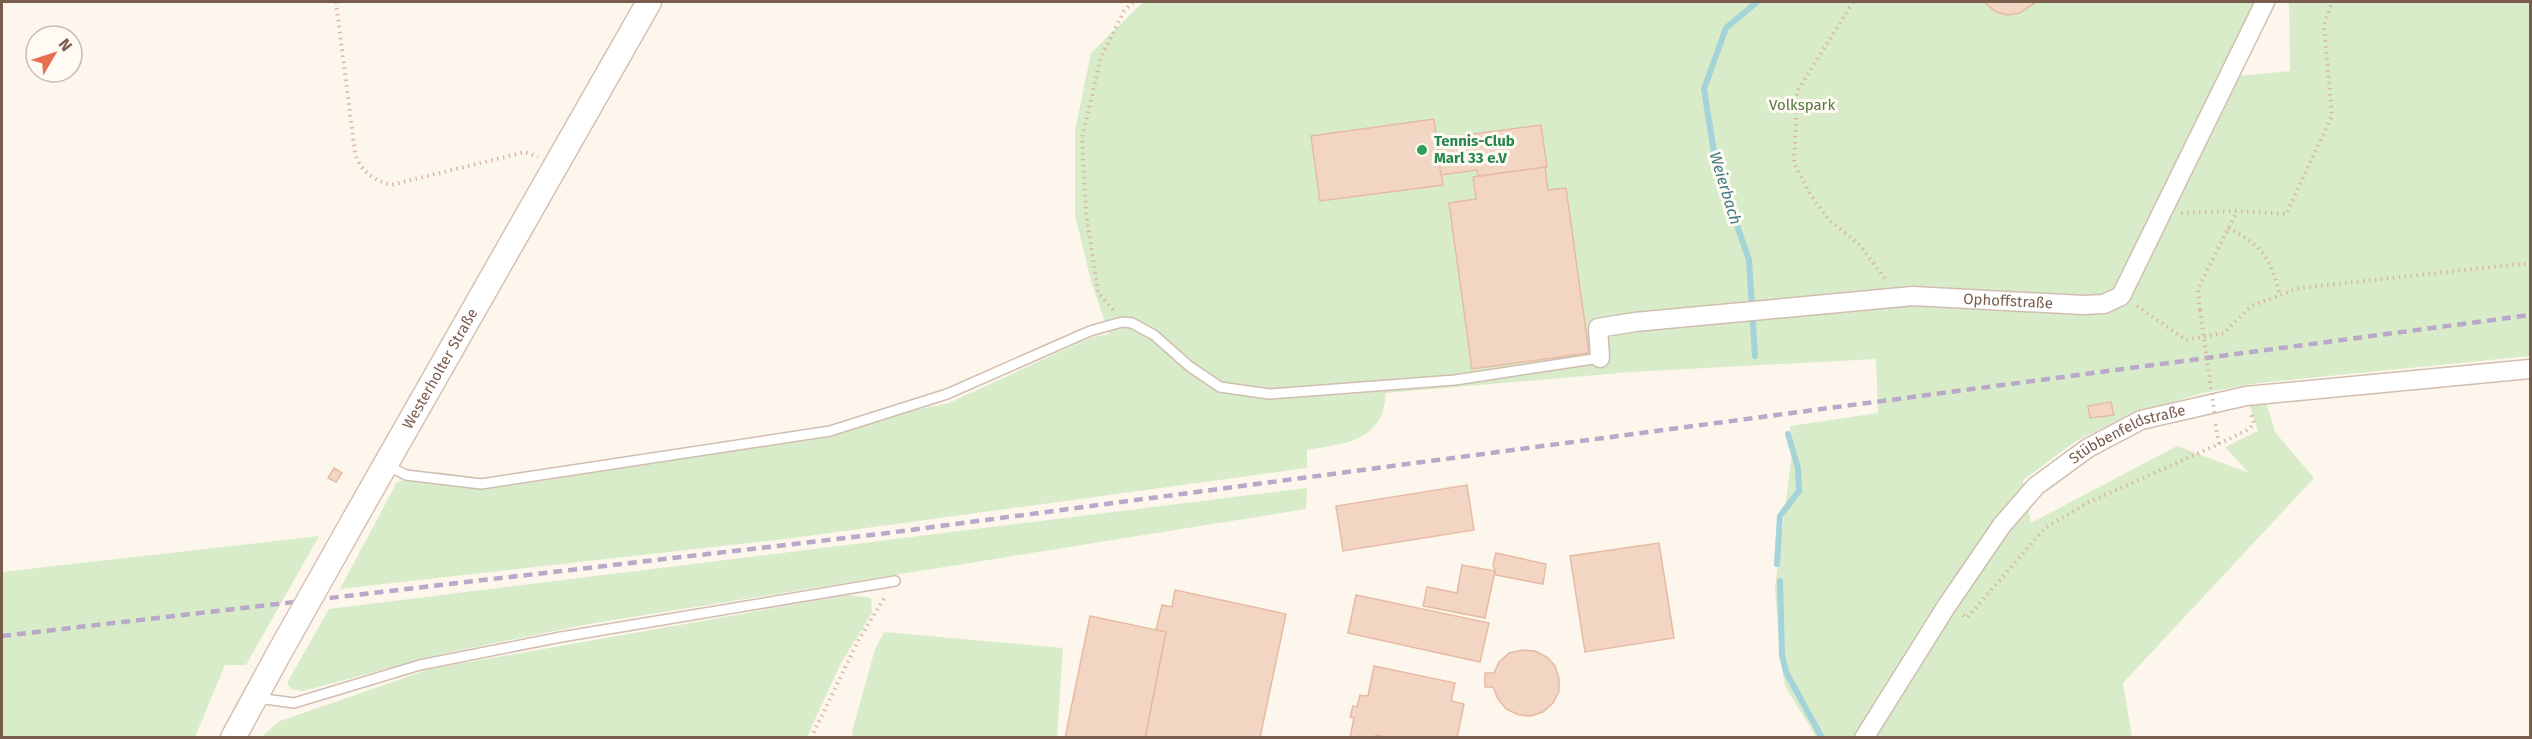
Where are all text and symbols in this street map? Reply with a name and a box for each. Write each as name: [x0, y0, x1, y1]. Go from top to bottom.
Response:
north arrow: [24, 24, 84, 84]
text: N: [55, 35, 76, 55]
park label: Volkspark: [1769, 96, 1835, 114]
place label: Tennis-Club Marl 33 e.V: [1434, 132, 1515, 167]
marker: Tennis-Club Marl 33 e.V: [1415, 143, 1429, 157]
water label: Weierbach: [1705, 149, 1746, 227]
street label: Ophoffstraße: [1963, 290, 2053, 312]
street label: Westerholter Straße: [399, 305, 482, 432]
street label: Stübbenfeldstraße: [2066, 401, 2187, 468]

